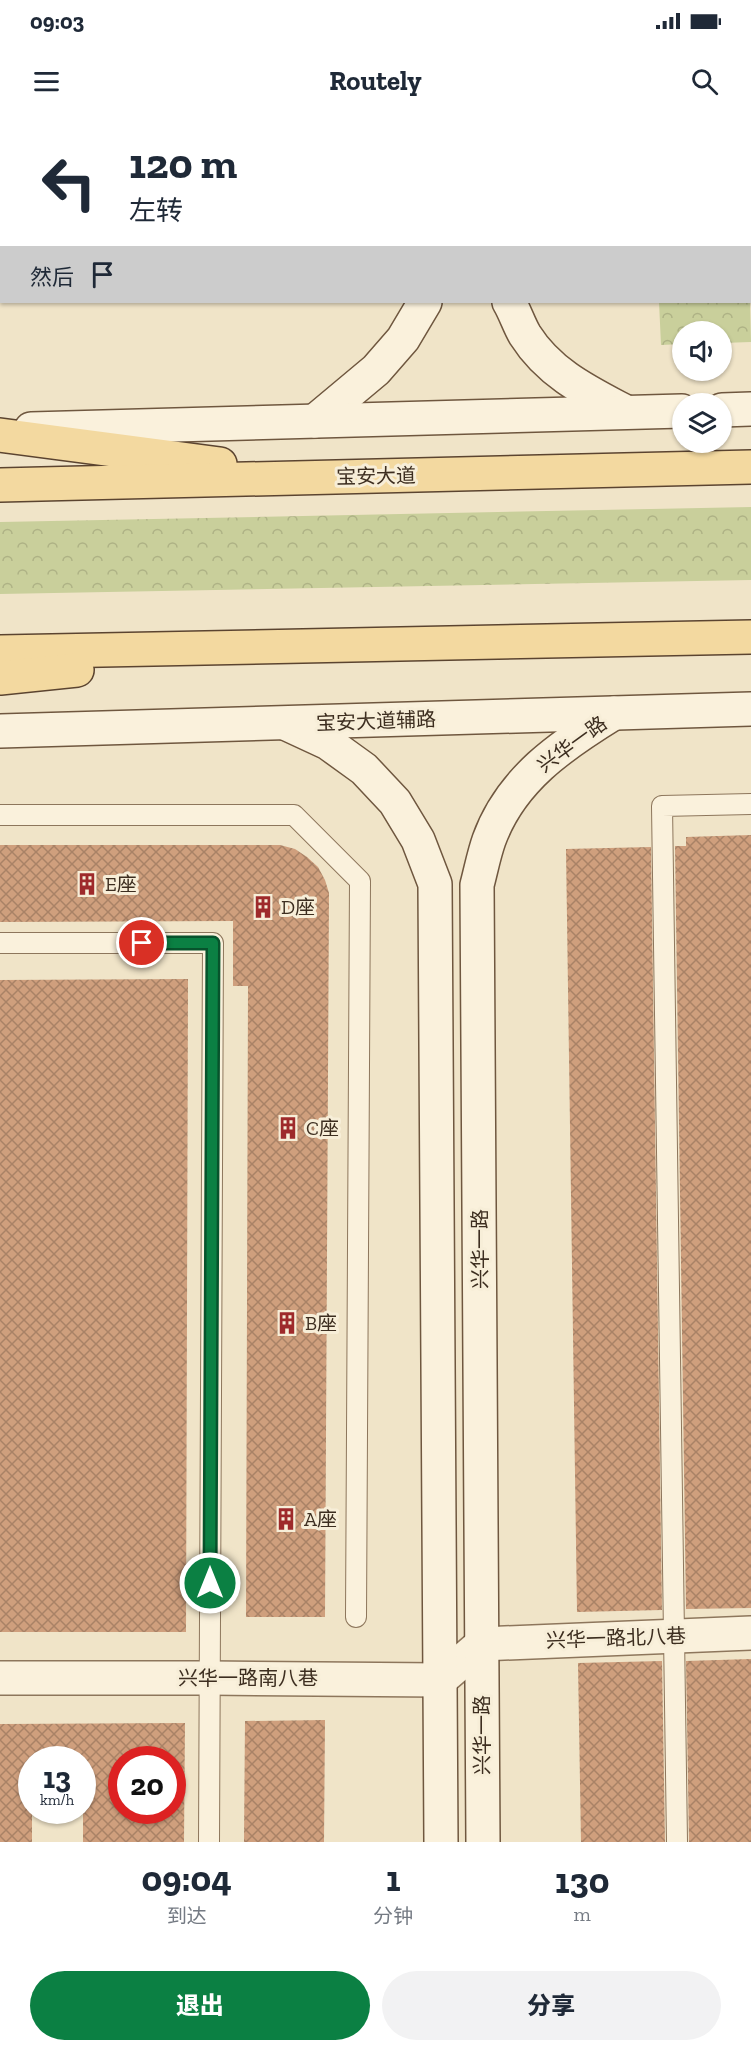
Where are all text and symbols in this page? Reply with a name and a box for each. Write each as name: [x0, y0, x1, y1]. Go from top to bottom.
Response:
text: 09:03: [30, 8, 84, 35]
icon: menu: [30, 65, 63, 98]
text: Routely: [329, 65, 422, 97]
icon: search: [688, 65, 721, 98]
text: 120 m: [129, 138, 237, 189]
icon: left: [30, 144, 108, 222]
text: 左转: [129, 195, 183, 227]
icon: arrive: [86, 258, 119, 291]
text: 然后: [30, 264, 74, 291]
map controls: [672, 321, 732, 453]
button: sound: [672, 321, 732, 381]
button: layers: [672, 393, 732, 453]
street label: 宝安大道: [336, 463, 416, 489]
street label: 宝安大道辅路: [316, 707, 436, 735]
street label: 兴华一路: [533, 711, 611, 777]
building icon: E座: [74, 871, 100, 897]
place label: E座: [105, 872, 137, 896]
building icon: D座: [250, 894, 276, 920]
place label: D座: [281, 895, 315, 919]
pin: [116, 917, 167, 968]
icon: arrive: [125, 926, 158, 959]
building icon: C座: [275, 1115, 301, 1141]
place label: C座: [306, 1116, 339, 1140]
street label: 兴华一路: [468, 1209, 492, 1289]
building icon: B座: [274, 1310, 300, 1336]
place label: B座: [305, 1311, 337, 1335]
building icon: A座: [273, 1506, 299, 1532]
place label: A座: [304, 1507, 337, 1531]
position arrow: [178, 1551, 242, 1615]
street label: 兴华一路北八巷: [546, 1624, 686, 1652]
street label: 兴华一路南八巷: [178, 1666, 318, 1690]
street label: 兴华一路: [470, 1695, 494, 1775]
speed limit sign: 20: [108, 1746, 186, 1824]
text: 13: [43, 1760, 71, 1796]
text: km/h: [40, 1791, 74, 1809]
text: 09:04: [142, 1857, 232, 1900]
text: 1: [386, 1857, 401, 1900]
text: 130: [555, 1859, 609, 1902]
text: m: [574, 1902, 591, 1926]
text: 到达: [167, 1904, 207, 1928]
text: 分钟: [373, 1904, 413, 1928]
button: 退出: [30, 1971, 370, 2040]
button: 分享: [382, 1971, 721, 2040]

